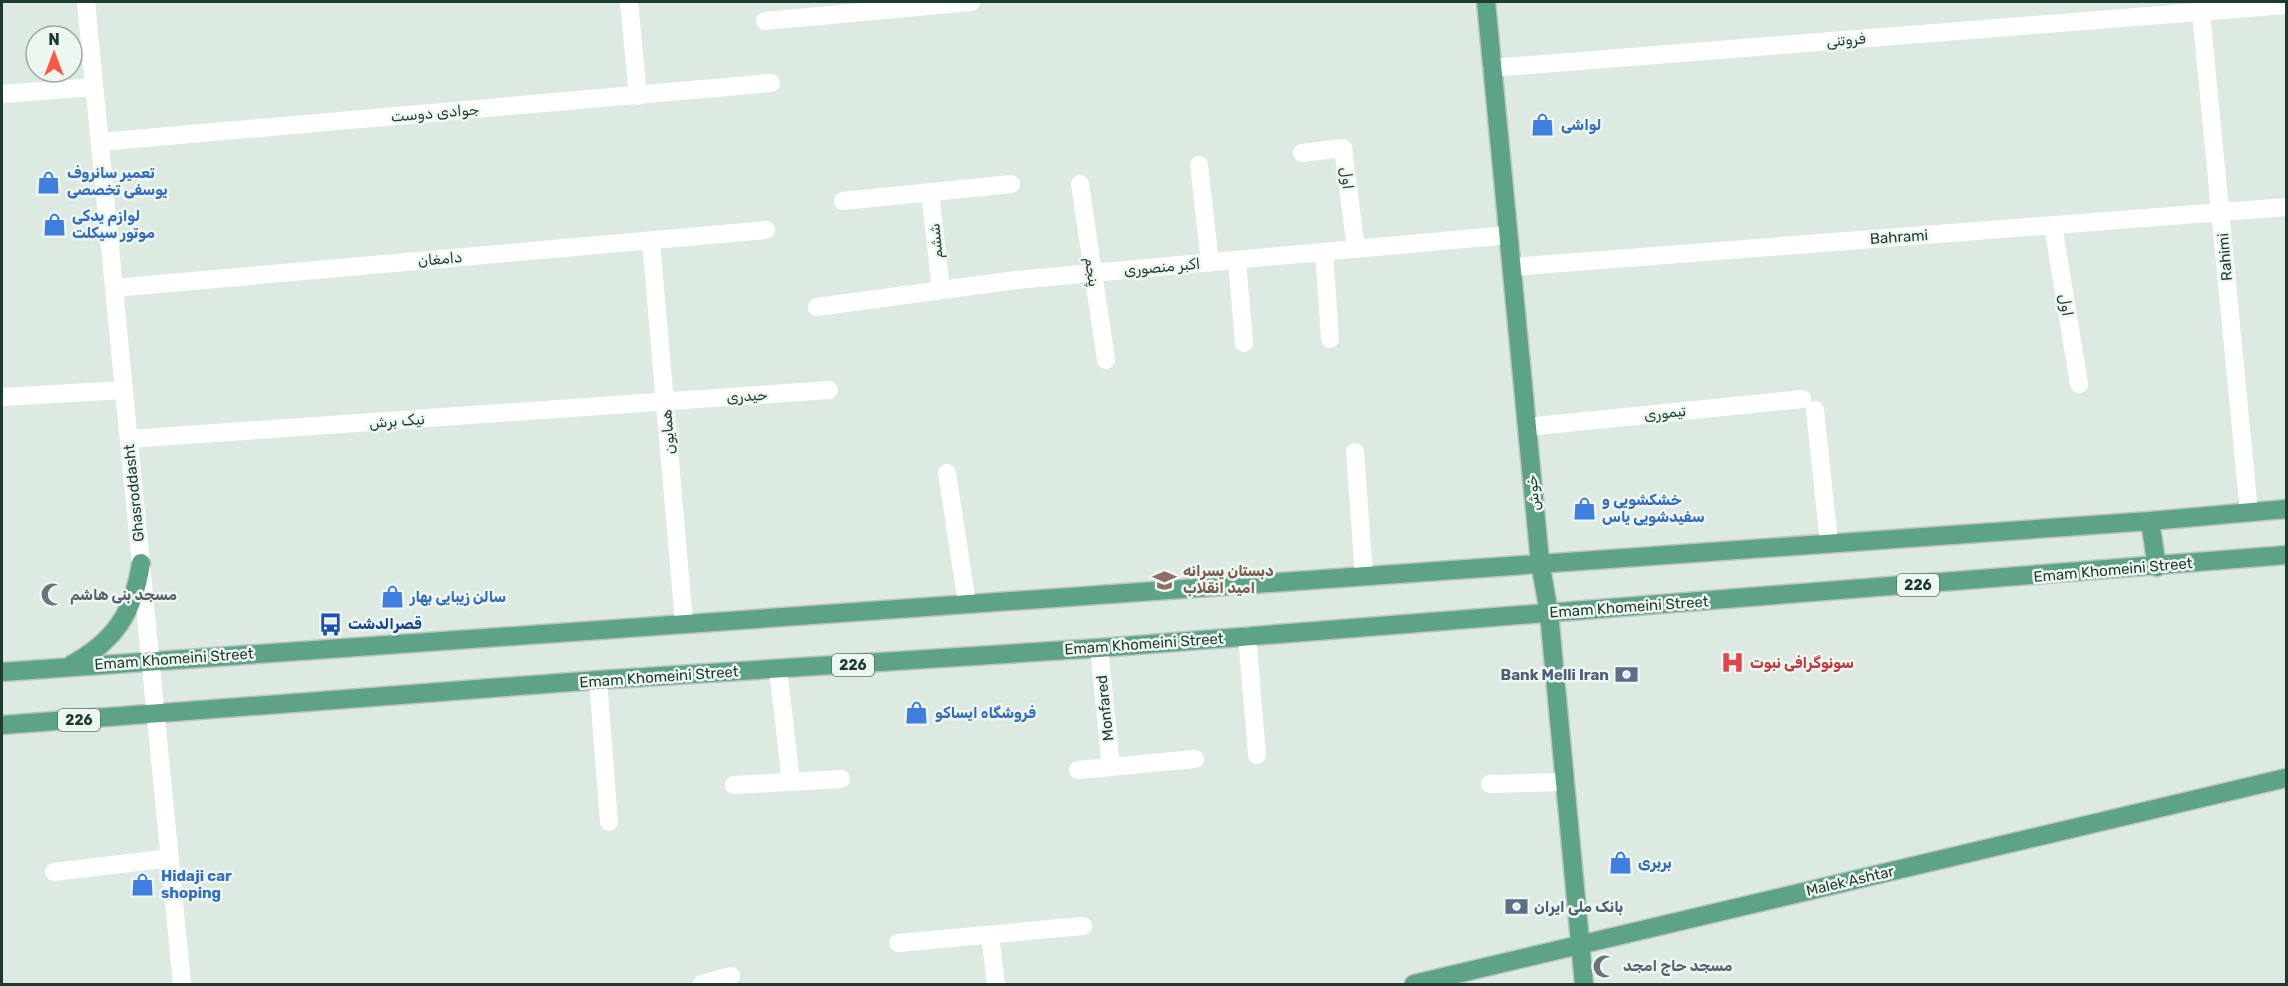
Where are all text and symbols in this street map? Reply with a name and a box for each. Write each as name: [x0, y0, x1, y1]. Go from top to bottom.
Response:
north arrow: [24, 24, 84, 84]
street label: فروتنی: [1826, 29, 1866, 52]
text: N: [48, 30, 60, 49]
street label: جوادی دوست: [390, 100, 480, 127]
shop icon: لواشی: [1530, 112, 1556, 138]
place label: لواشی: [1561, 116, 1602, 134]
place label: تعمیر سانروف یوسفی تخصصی: [67, 164, 168, 199]
street label: اول: [1336, 166, 1357, 190]
shop icon: تعمیر سانروف یوسفی تخصصی: [36, 169, 62, 195]
place label: لوازم یدکی موتور سیکلت: [72, 207, 155, 242]
shop icon: لوازم یدکی موتور سیکلت: [41, 212, 67, 238]
street label: ششم: [925, 222, 948, 259]
street label: Bahrami: [1869, 226, 1929, 248]
street label: Rahimi: [2214, 232, 2236, 282]
street label: دامغان: [417, 248, 463, 270]
street label: اکبر منصوری: [1123, 255, 1201, 279]
street label: پنجم: [1080, 256, 1103, 288]
street label: اول: [2054, 293, 2077, 318]
street label: حیدری: [726, 386, 768, 406]
street label: تیموری: [1643, 402, 1687, 424]
street label: همایون: [657, 409, 679, 455]
street label: نیک برش: [369, 410, 425, 432]
street label: Ghasroddasht: [120, 443, 148, 543]
street label: خوش: [1522, 474, 1544, 512]
place label: خشکشویی و سفیدشویی یاس: [1602, 491, 1705, 526]
shop icon: خشکشویی و سفیدشویی یاس: [1571, 496, 1597, 522]
street label: Emam Khomeini Street: [2033, 554, 2193, 586]
place label: دبستان پسرانه امید انقلاب: [1183, 562, 1274, 597]
school or university icon: دبستان پسرانه امید انقلاب: [1152, 567, 1178, 593]
road number: 226: [1897, 574, 1939, 596]
mosque icon: مسجد بنی هاشم: [39, 582, 65, 608]
shop icon: سالن زیبایی بهار: [379, 584, 405, 610]
place label: مسجد بنی هاشم: [70, 586, 177, 605]
place label: سالن زیبایی بهار: [409, 588, 506, 606]
street label: Emam Khomeini Street: [1549, 592, 1709, 622]
bus stop icon: قصرالدشت: [317, 611, 343, 637]
place label: قصرالدشت: [348, 615, 422, 633]
street label: Emam Khomeini Street: [1064, 629, 1224, 659]
street label: Emam Khomeini Street: [94, 644, 254, 674]
hospital icon: سونوگرافی نبوت: [1719, 650, 1745, 676]
road number: 226: [832, 654, 874, 676]
place label: سونوگرافی نبوت: [1750, 654, 1854, 672]
street label: Emam Khomeini Street: [579, 662, 739, 692]
bank icon: Bank Melli Iran: [1614, 662, 1640, 688]
place label: Bank Melli Iran: [1501, 666, 1609, 684]
street label: Monfared: [1093, 674, 1117, 742]
shop icon: فروشگاه ایساکو: [904, 700, 930, 726]
place label: فروشگاه ایساکو: [935, 704, 1036, 722]
road number: 226: [58, 709, 100, 731]
shop icon: بربری: [1607, 850, 1633, 876]
place label: بربری: [1638, 854, 1672, 872]
street label: Malek Ashtar: [1804, 862, 1896, 900]
place label: Hidaji car shoping: [161, 867, 232, 902]
shop icon: Hidaji car shoping: [130, 872, 156, 898]
bank icon: بانک ملی ایران: [1503, 894, 1529, 920]
place label: بانک ملی ایران: [1534, 898, 1623, 916]
mosque icon: مسجد حاج امجد: [1592, 953, 1618, 979]
place label: مسجد حاج امجد: [1623, 957, 1733, 976]

